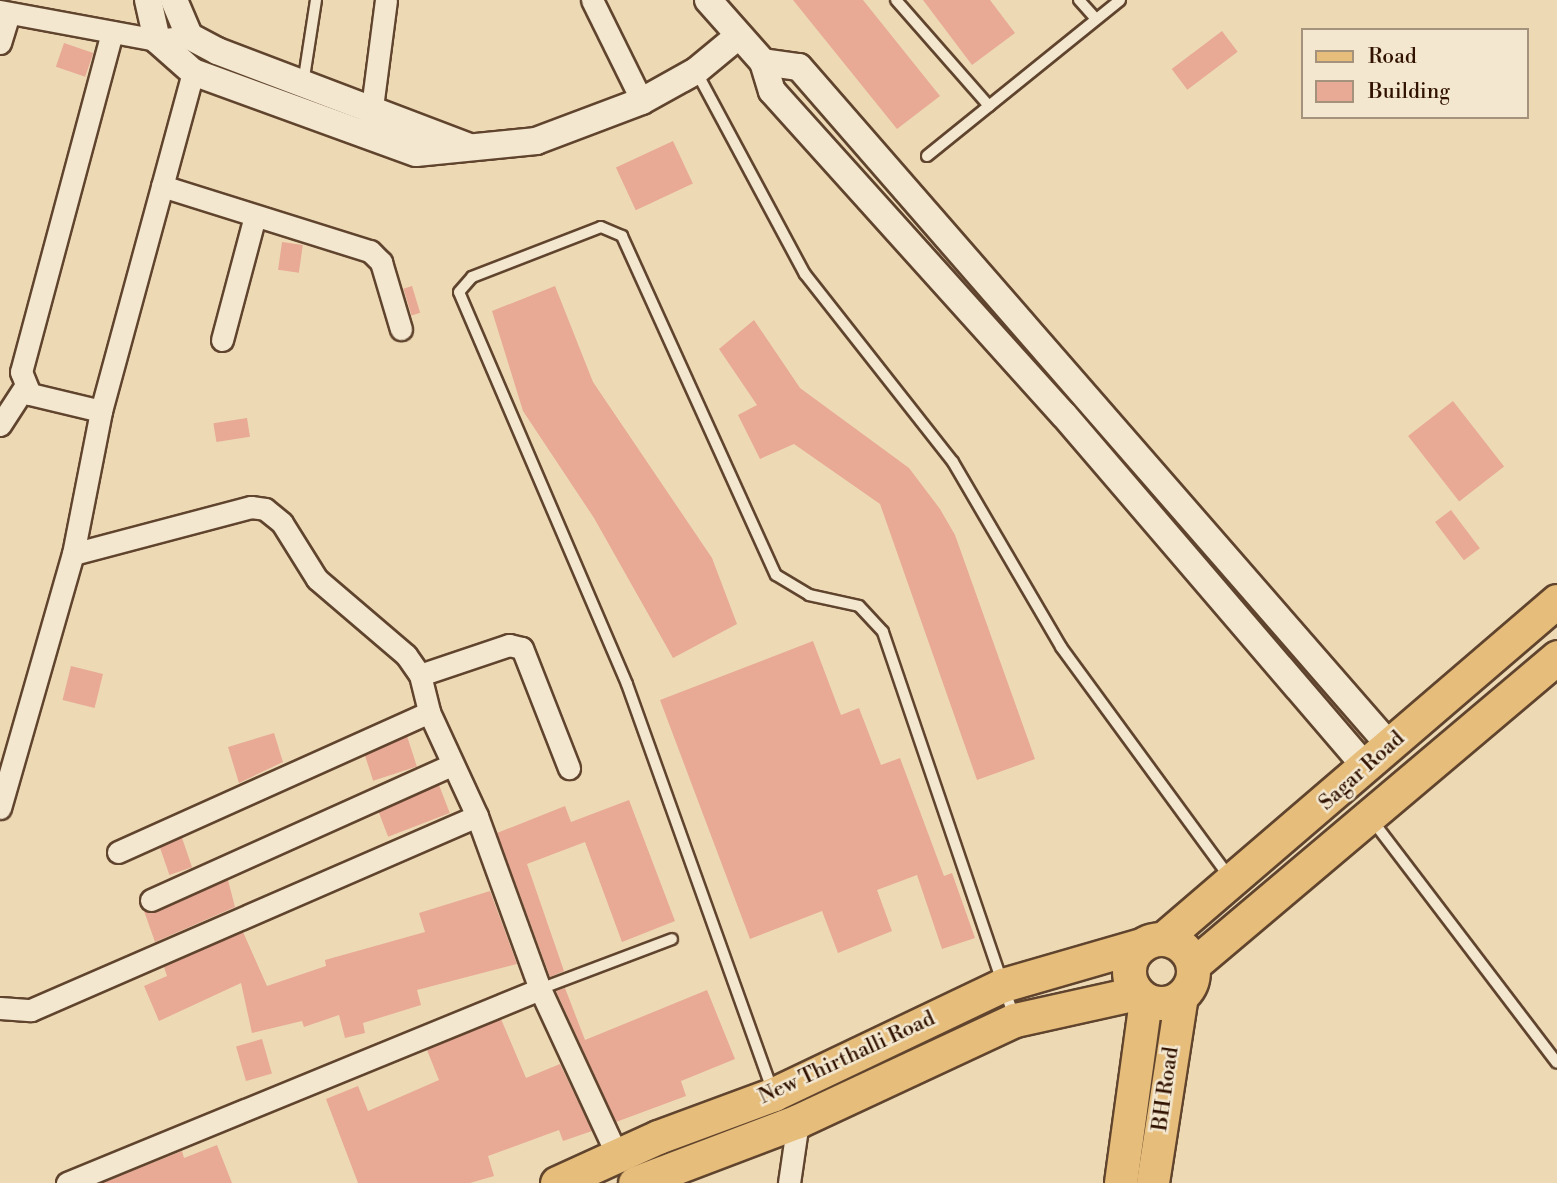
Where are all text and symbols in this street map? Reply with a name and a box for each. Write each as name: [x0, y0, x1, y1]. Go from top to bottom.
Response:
legend: [1302, 28, 1529, 119]
text: Road: [1368, 44, 1417, 70]
text: Building: [1368, 79, 1450, 105]
street label: Sagar Road: [1314, 726, 1410, 816]
street label: New Thirthalli Road: [755, 1006, 939, 1110]
street label: BH Road: [1148, 1045, 1184, 1133]

